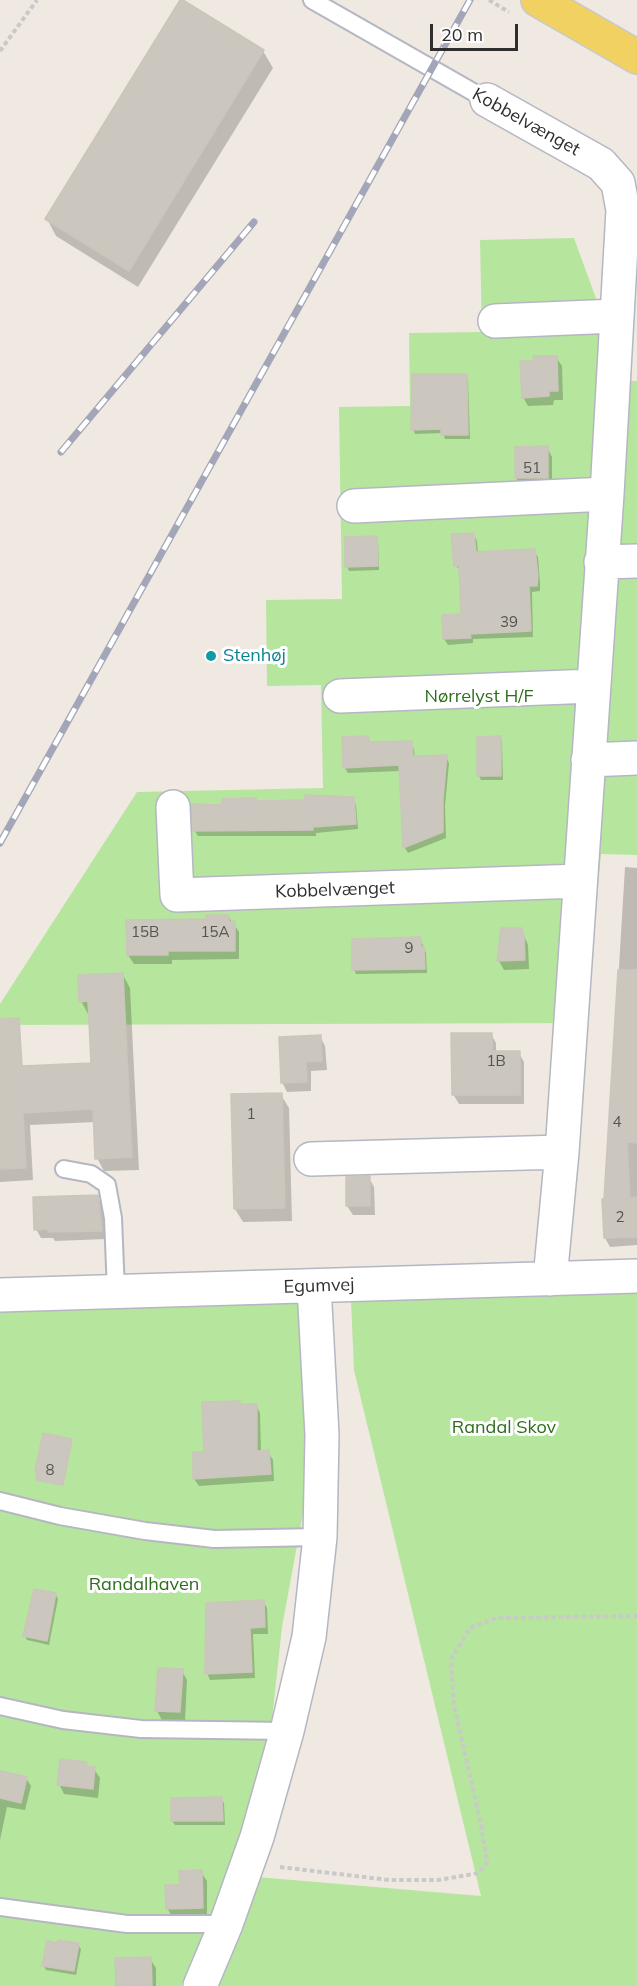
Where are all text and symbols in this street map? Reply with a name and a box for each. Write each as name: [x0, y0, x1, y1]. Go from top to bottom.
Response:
scale bar: [433, 12, 522, 50]
text: 20 m: [441, 23, 483, 46]
street label: Kobbelvænget: [468, 83, 584, 161]
house number: 51: [523, 459, 541, 477]
house number: 39: [500, 613, 518, 631]
place label: Stenhøj: [223, 645, 286, 667]
marker: Stenhøj: [204, 649, 218, 663]
park label: Nørrelyst H/F: [424, 686, 534, 708]
street label: Kobbelvænget: [275, 877, 395, 903]
house number: 15B: [131, 923, 159, 941]
house number: 15A: [200, 923, 230, 941]
house number: 9: [405, 939, 413, 957]
house number: 1B: [486, 1052, 506, 1070]
house number: 1: [247, 1105, 255, 1123]
house number: 4: [613, 1113, 621, 1131]
house number: 2: [616, 1208, 624, 1226]
street label: Egumvej: [283, 1274, 355, 1298]
park label: Randal Skov: [452, 1417, 556, 1439]
house number: 8: [46, 1461, 54, 1479]
park label: Randalhaven: [89, 1574, 199, 1596]

